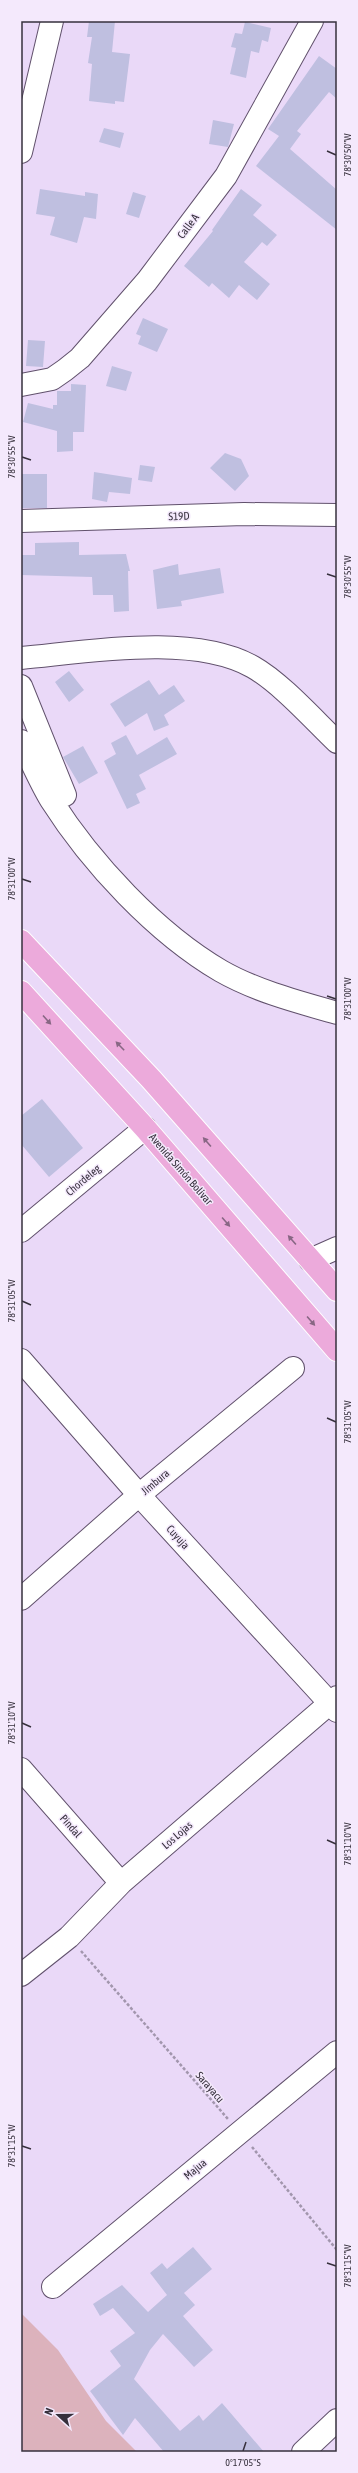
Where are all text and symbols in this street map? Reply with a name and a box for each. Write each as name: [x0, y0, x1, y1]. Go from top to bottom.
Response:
text: 78°30'50"W: [342, 133, 353, 177]
street label: Calle A: [175, 211, 201, 241]
text: 78°30'55"W: [6, 435, 17, 479]
street label: S19D: [168, 510, 190, 522]
text: 78°30'55"W: [342, 555, 353, 599]
text: 78°31'00"W: [6, 857, 17, 901]
text: 78°31'00"W: [342, 977, 353, 1021]
one-way arrow: [43, 1015, 52, 1026]
one-way arrow: [115, 1041, 124, 1051]
street label: Avenida Simón Bolívar: [147, 1131, 216, 1208]
one-way arrow: [202, 1137, 211, 1148]
street label: Chordeleg: [63, 1162, 103, 1198]
one-way arrow: [222, 1217, 231, 1228]
one-way arrow: [288, 1235, 297, 1245]
text: 78°31'05"W: [6, 1279, 17, 1323]
one-way arrow: [307, 1316, 316, 1326]
text: 78°31'05"W: [342, 1400, 353, 1444]
street label: Jimbura: [139, 1467, 171, 1497]
street label: Cuyuja: [164, 1523, 192, 1551]
text: 78°31'10"W: [6, 1701, 17, 1745]
street label: Pindal: [58, 1812, 84, 1840]
street label: Los Lojas: [160, 1819, 195, 1851]
text: 78°31'10"W: [342, 1822, 353, 1866]
street label: Sarayacu: [193, 2069, 227, 2105]
text: 78°31'15"W: [6, 2124, 17, 2168]
street label: Majua: [181, 2156, 209, 2182]
text: 78°31'15"W: [342, 2244, 353, 2288]
north arrow: [38, 2395, 78, 2435]
text: N: [42, 2406, 55, 2417]
text: 0°17'05"S: [225, 2457, 261, 2468]

